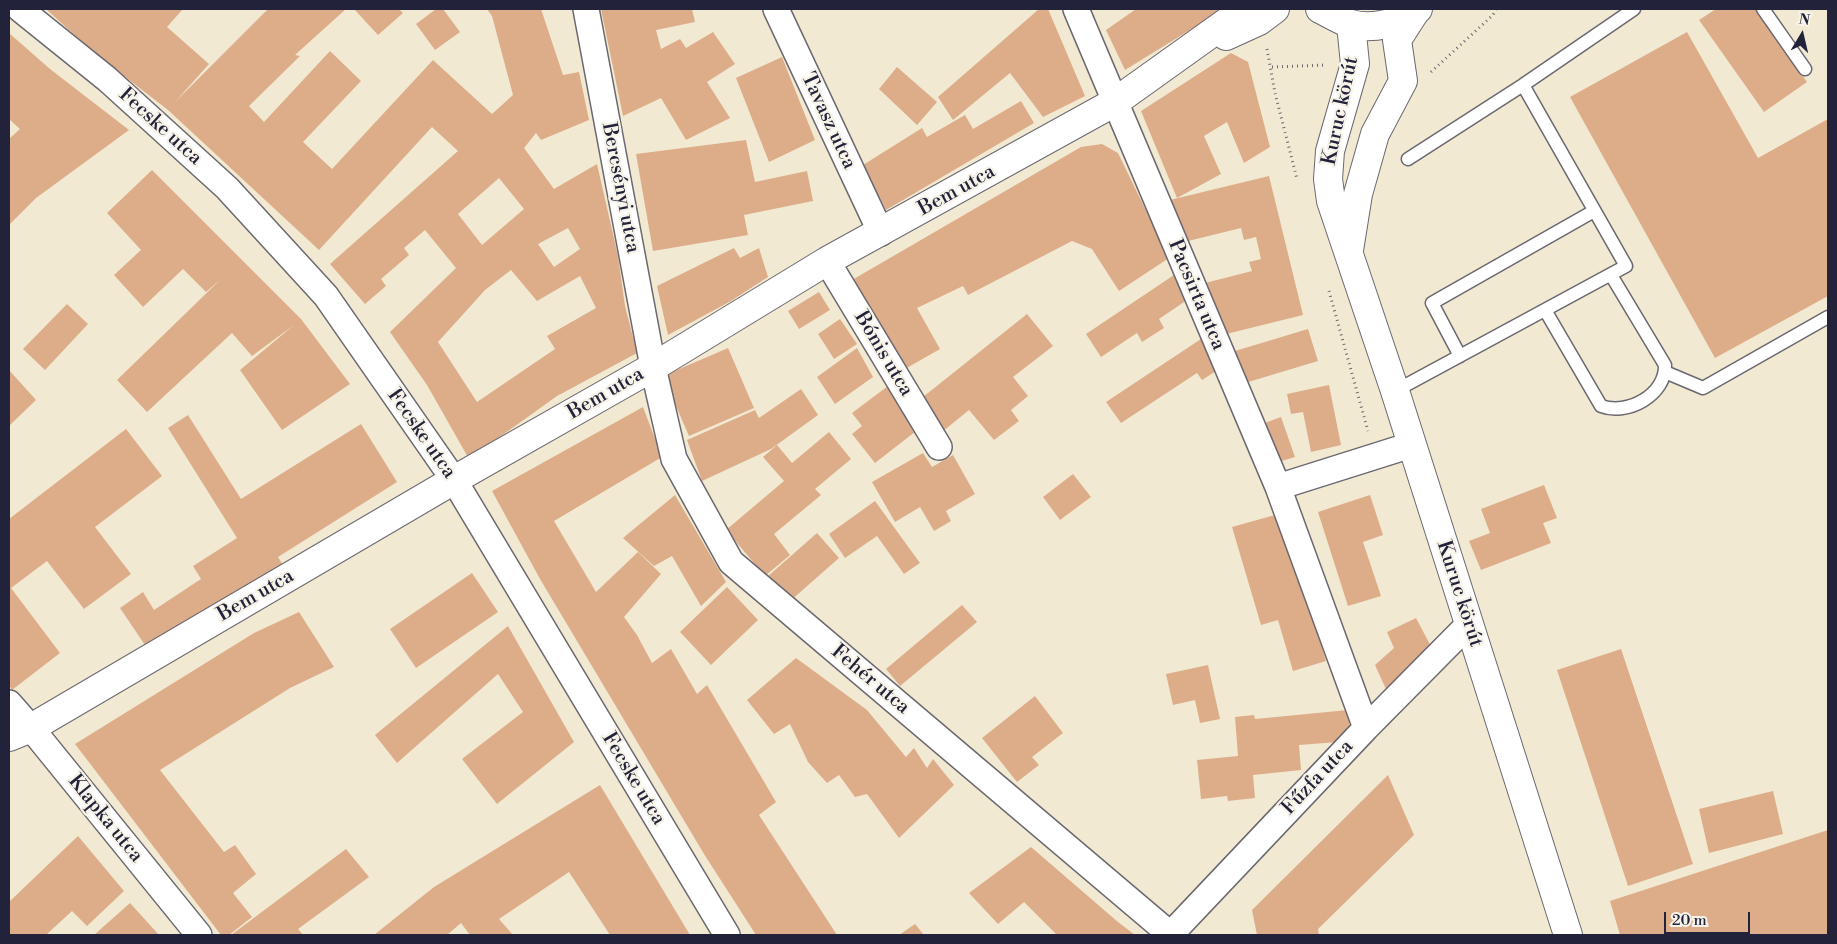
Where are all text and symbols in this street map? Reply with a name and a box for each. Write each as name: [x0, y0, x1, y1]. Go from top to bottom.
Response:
north arrow: [1777, 10, 1827, 60]
text: N: [1797, 10, 1811, 30]
street label: Kuruc körút: [1318, 55, 1364, 167]
street label: Tavasz utca: [795, 69, 861, 173]
street label: Fecske utca: [113, 83, 207, 171]
street label: Bercsényi utca: [596, 121, 644, 255]
street label: Bem utca: [914, 160, 1000, 222]
street label: Pacsirta utca: [1162, 236, 1230, 354]
street label: Bónis utca: [848, 307, 918, 401]
street label: Bem utca: [564, 363, 648, 425]
street label: Fecske utca: [381, 385, 461, 483]
street label: Kuruc körút: [1431, 538, 1487, 650]
street label: Bem utca: [214, 565, 298, 627]
street label: Fehér utca: [826, 640, 914, 720]
street label: Fecske utca: [596, 728, 670, 830]
street label: Fűzfa utca: [1277, 735, 1359, 821]
street label: Klapka utca: [62, 770, 148, 868]
scale bar: [1667, 902, 1753, 934]
text: 20 m: [1672, 911, 1707, 930]

